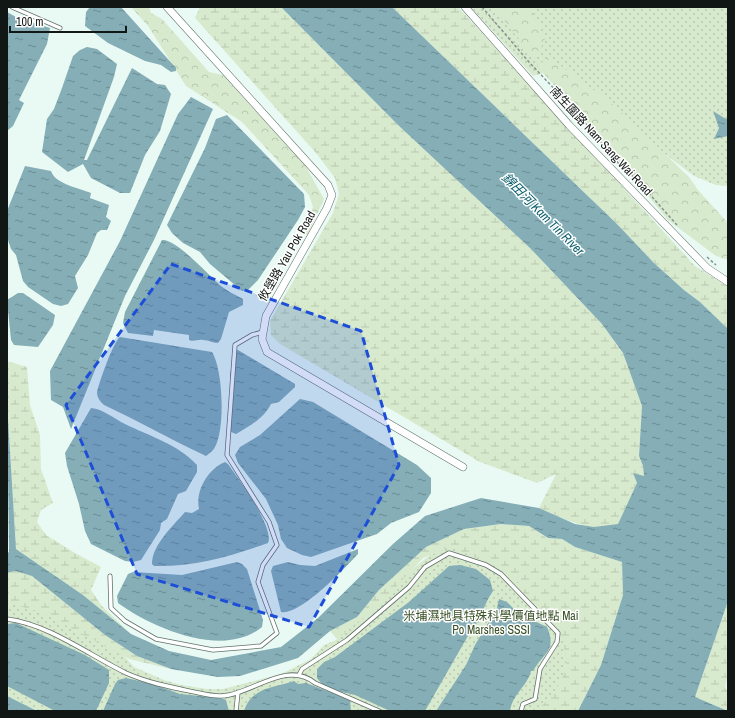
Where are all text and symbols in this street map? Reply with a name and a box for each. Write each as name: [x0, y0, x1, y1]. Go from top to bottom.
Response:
scale bar: [10, 8, 126, 34]
text: 100 m: [16, 14, 43, 30]
street label: 南生圍路 Nam Sang Wai Road: [546, 83, 656, 199]
water label: 錦田河 Kam Tin River: [498, 169, 588, 259]
street label: 攸壆路 Yau Pok Road: [255, 208, 319, 304]
park label: 米埔濕地具特殊科學價值地點 Mai Po Marshes SSSI: [403, 608, 579, 638]

